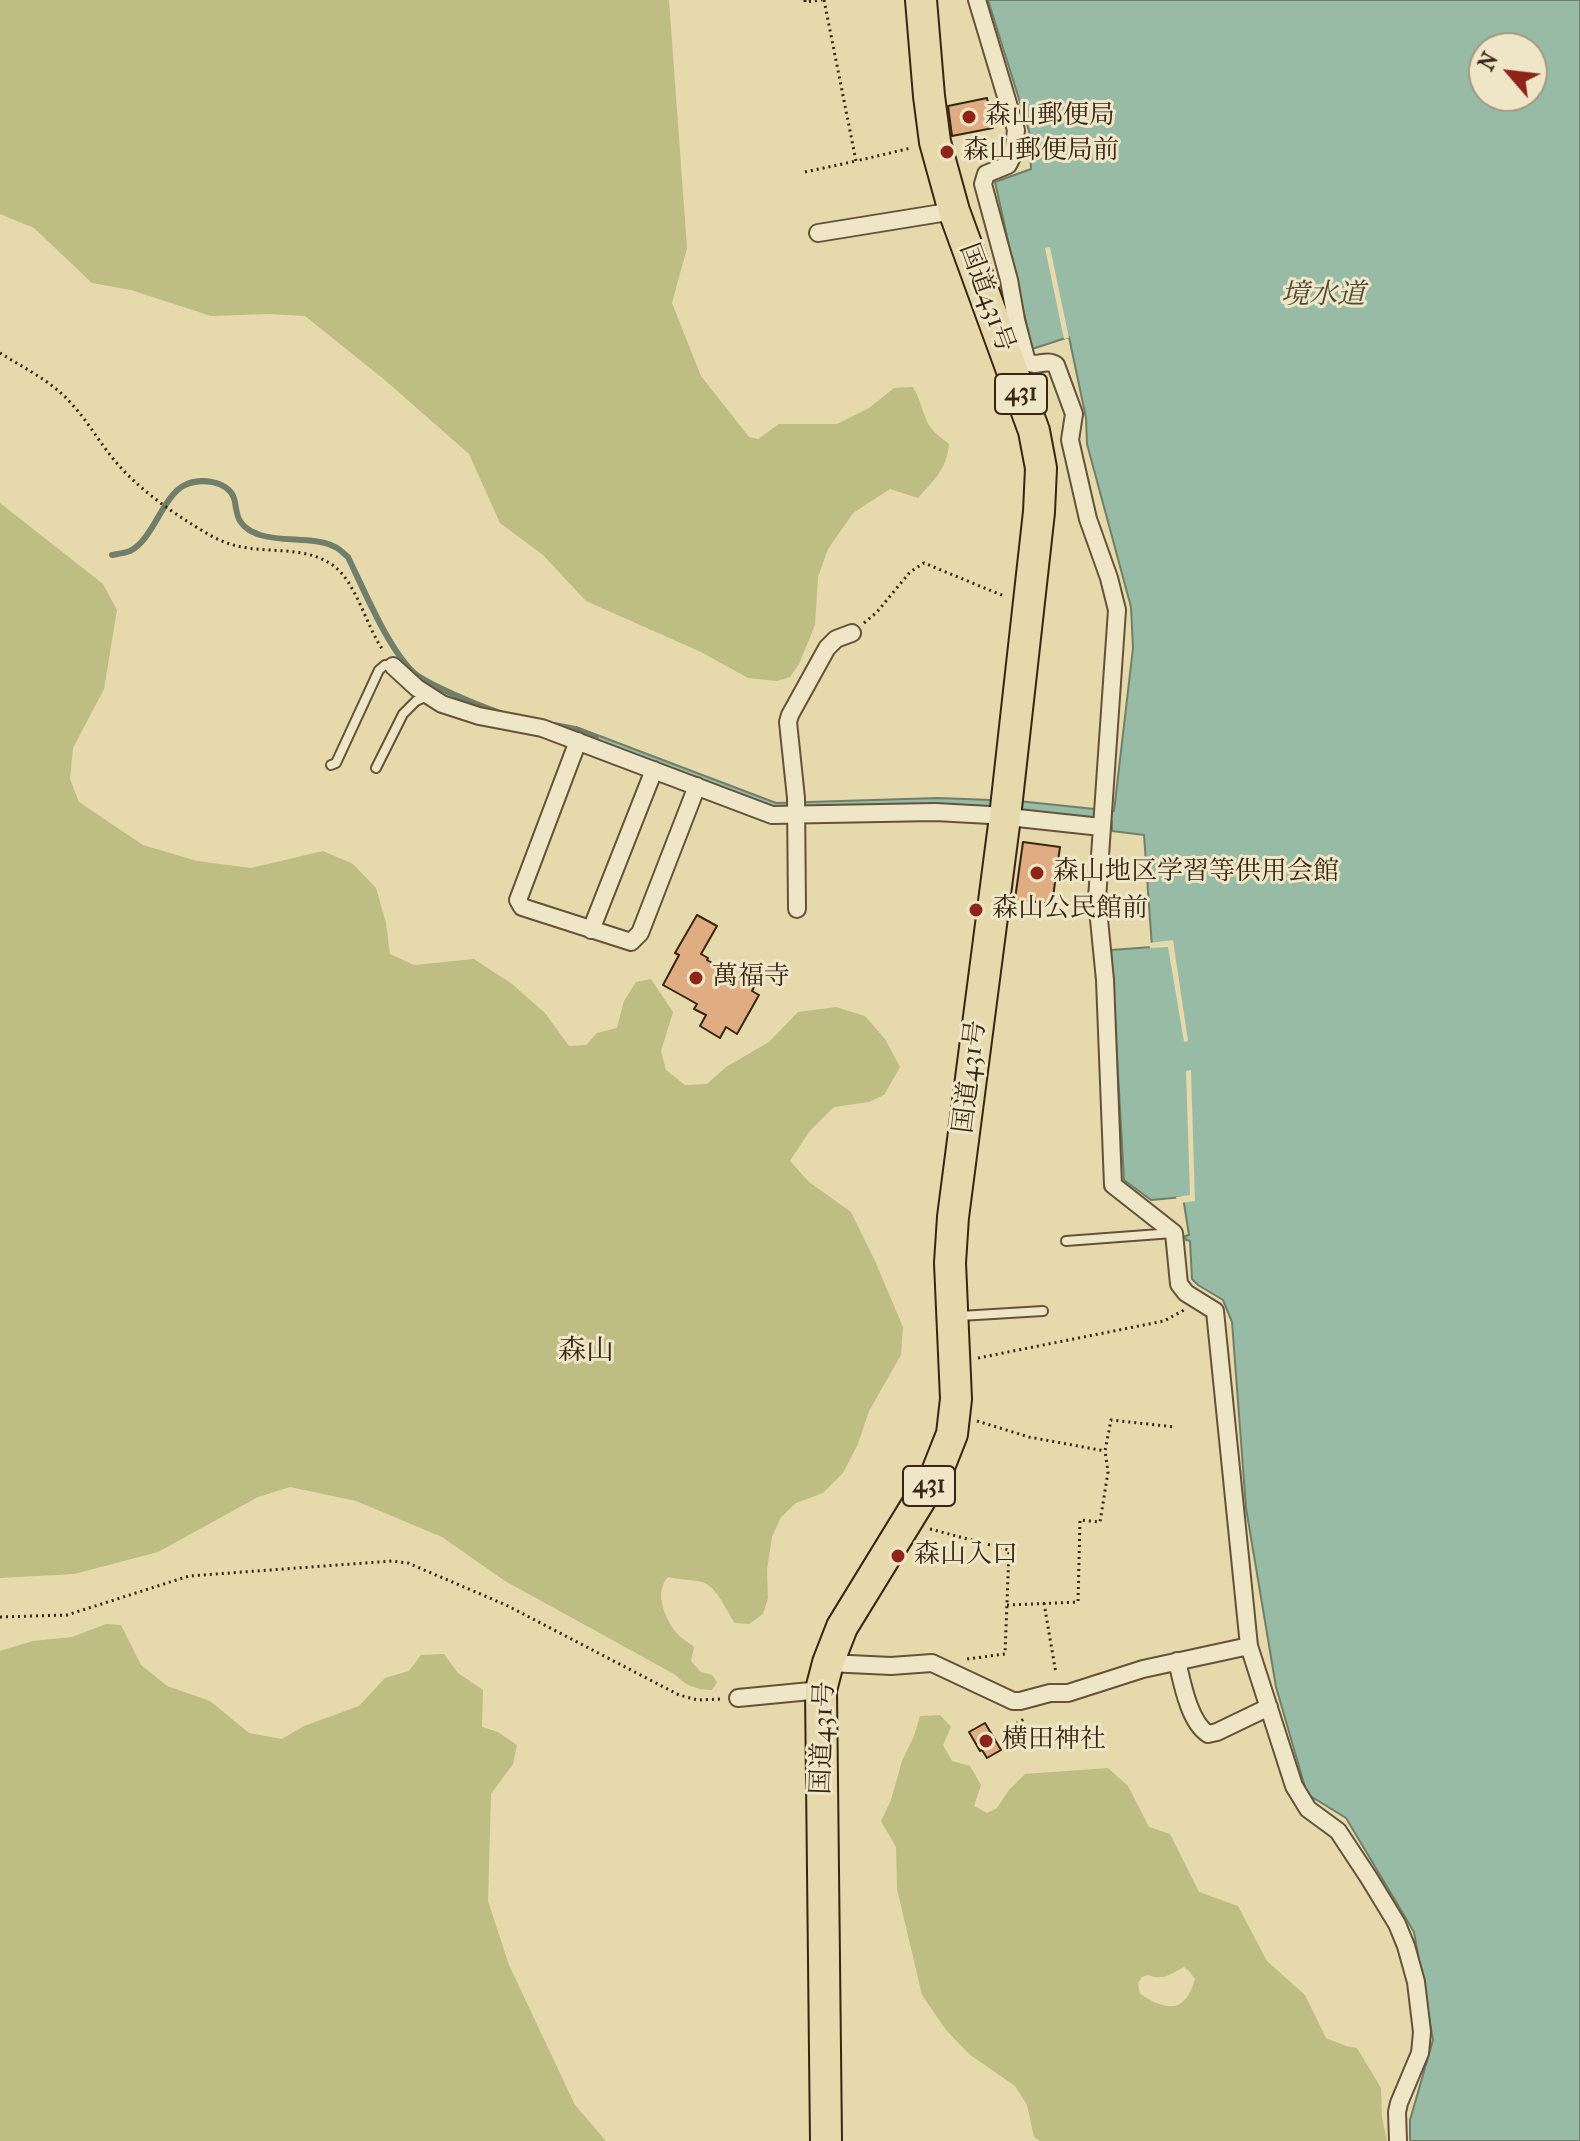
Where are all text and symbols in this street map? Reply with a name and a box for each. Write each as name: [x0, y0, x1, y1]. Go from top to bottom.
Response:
north arrow: [1468, 32, 1548, 112]
text: N: [1473, 48, 1504, 75]
place label: 森山郵便局: [985, 101, 1115, 133]
marker: 森山郵便局: [960, 108, 978, 126]
place label: 森山郵便局前: [963, 136, 1119, 168]
marker: 森山郵便局前: [938, 143, 956, 161]
street label: 国道431号: [952, 239, 1020, 357]
water label: 境水道: [1281, 279, 1365, 313]
road number: 431: [995, 374, 1047, 414]
place label: 森山地区学習等供用会館: [1053, 857, 1339, 889]
marker: 森山地区学習等供用会館: [1028, 864, 1046, 882]
place label: 森山公民館前: [992, 894, 1148, 926]
marker: 森山公民館前: [967, 901, 985, 919]
place label: 萬福寺: [712, 962, 790, 994]
marker: 萬福寺: [687, 969, 705, 987]
street label: 国道431号: [949, 1019, 993, 1135]
district label: 森山: [558, 1335, 614, 1369]
road number: 431: [903, 1466, 955, 1506]
place label: 森山入口: [914, 1540, 1018, 1572]
marker: 森山入口: [889, 1547, 907, 1565]
street label: 国道431号: [806, 1681, 842, 1795]
place label: 横田神社: [1002, 1725, 1106, 1757]
marker: 横田神社: [977, 1732, 995, 1750]

